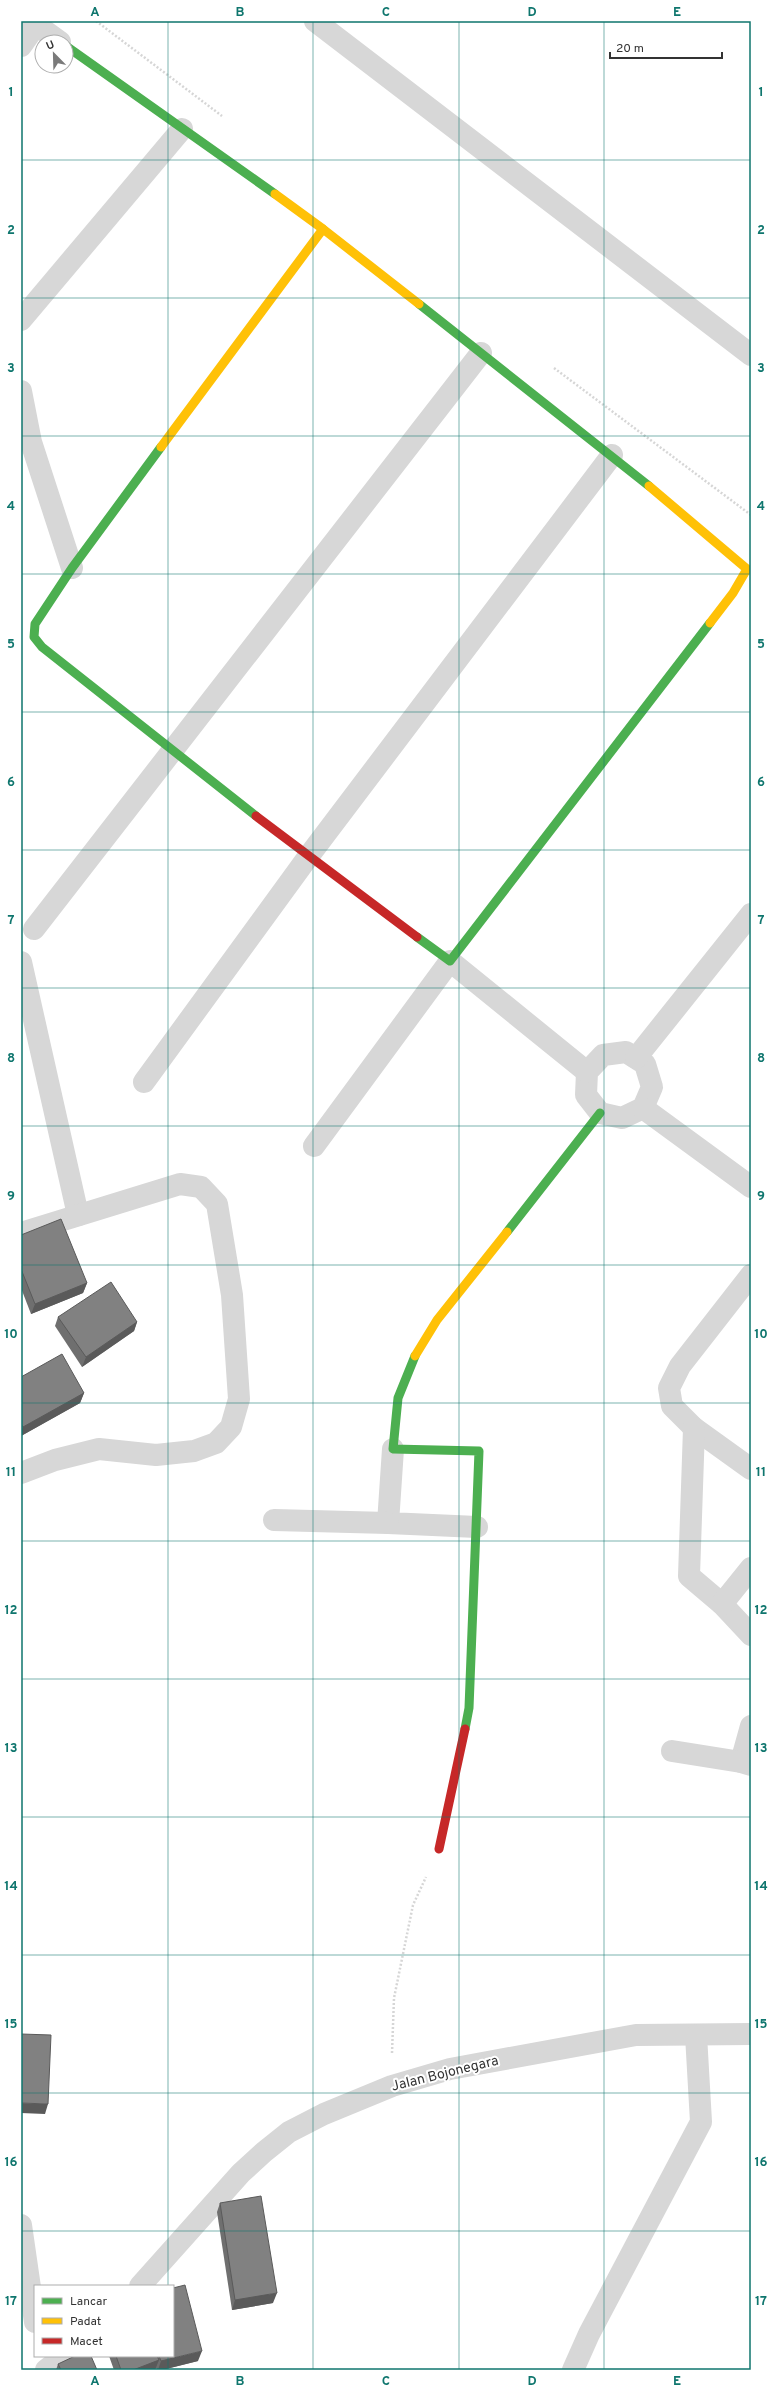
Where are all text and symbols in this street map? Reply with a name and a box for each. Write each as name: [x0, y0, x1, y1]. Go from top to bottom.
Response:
text: A: [90, 5, 100, 21]
text: B: [236, 5, 245, 21]
text: C: [382, 5, 390, 21]
text: D: [527, 5, 537, 21]
text: E: [673, 5, 681, 21]
north arrow: [34, 34, 74, 74]
scale bar: [610, 34, 722, 60]
text: U: [44, 38, 57, 54]
text: 20 m: [616, 41, 644, 57]
text: 1: [8, 85, 14, 101]
text: 1: [758, 85, 764, 101]
text: 2: [7, 223, 15, 239]
text: 2: [757, 223, 765, 239]
text: 3: [7, 361, 15, 377]
text: 3: [757, 361, 765, 377]
text: 4: [7, 499, 15, 515]
text: 4: [757, 499, 765, 515]
text: 5: [7, 637, 15, 653]
text: 5: [757, 637, 765, 653]
text: 6: [7, 775, 15, 791]
text: 6: [757, 775, 765, 791]
text: 7: [8, 913, 15, 929]
text: 7: [758, 913, 765, 929]
text: 8: [7, 1051, 15, 1067]
text: 8: [757, 1051, 765, 1067]
text: 9: [7, 1189, 15, 1205]
text: 9: [757, 1189, 765, 1205]
text: 10: [4, 1327, 18, 1343]
text: 10: [754, 1327, 768, 1343]
text: 11: [6, 1465, 16, 1481]
text: 11: [756, 1465, 766, 1481]
text: 12: [4, 1603, 18, 1619]
text: 12: [754, 1603, 768, 1619]
text: 13: [5, 1741, 18, 1757]
text: 13: [755, 1741, 768, 1757]
text: 14: [4, 1879, 18, 1895]
text: 14: [754, 1879, 768, 1895]
text: 15: [4, 2017, 18, 2033]
text: 15: [754, 2017, 768, 2033]
street label: Jalan Bojonegara: [390, 2052, 500, 2096]
text: 16: [4, 2155, 18, 2171]
text: 16: [754, 2155, 768, 2171]
legend: [34, 2285, 174, 2357]
text: 17: [5, 2294, 17, 2310]
text: Lancar: [70, 2294, 107, 2310]
text: 17: [755, 2294, 767, 2310]
text: Padat: [70, 2314, 101, 2330]
text: Macet: [70, 2334, 103, 2350]
text: A: [90, 2374, 100, 2390]
text: B: [236, 2374, 245, 2390]
text: C: [382, 2374, 390, 2390]
text: D: [527, 2374, 537, 2390]
text: E: [673, 2374, 681, 2390]

